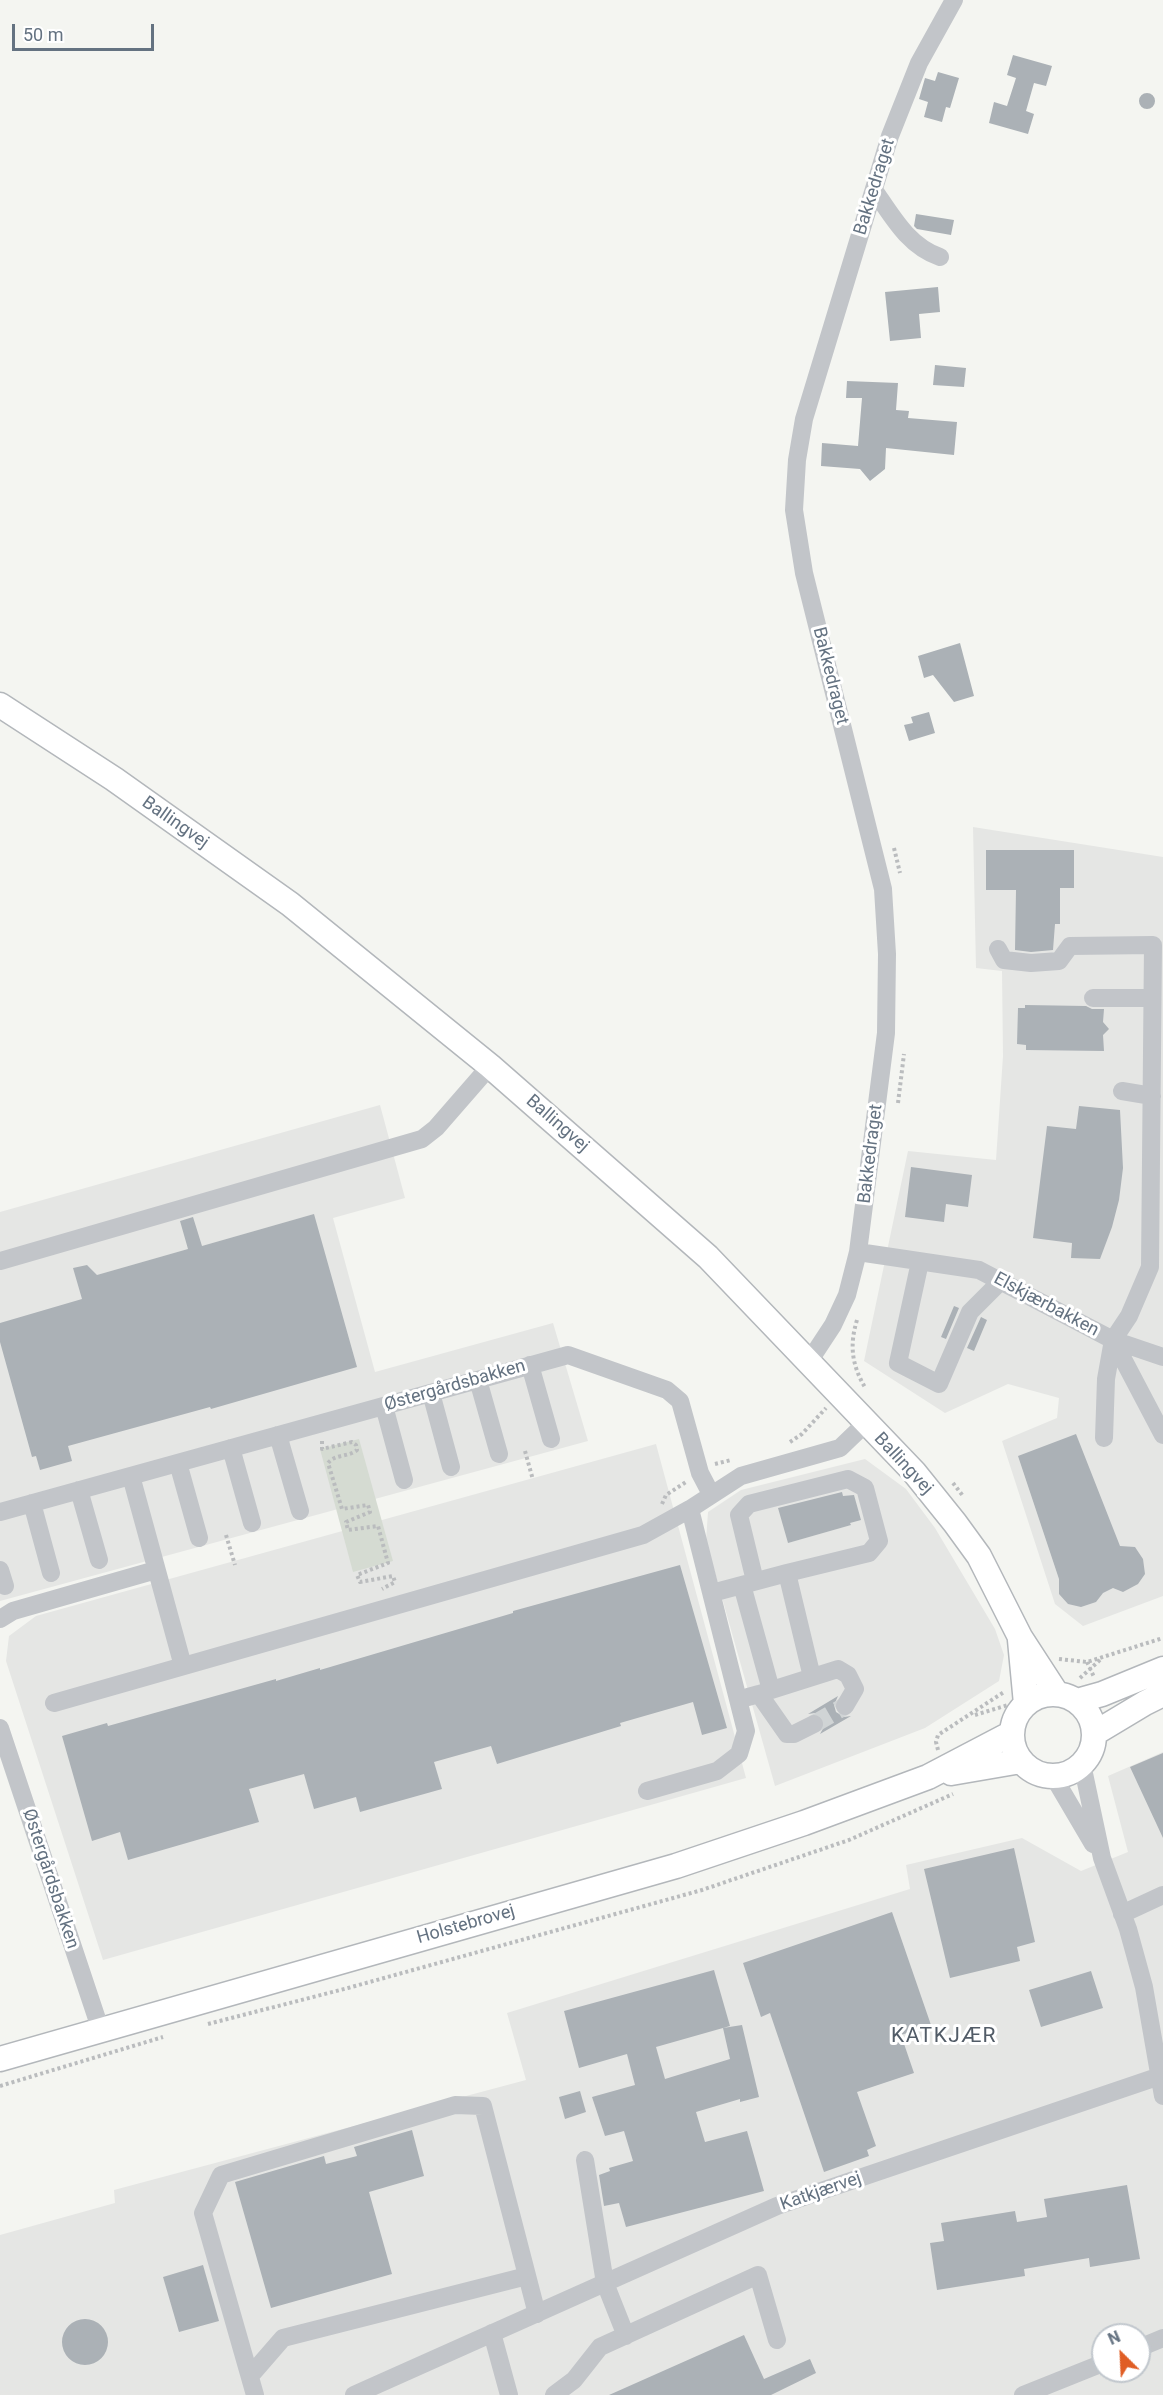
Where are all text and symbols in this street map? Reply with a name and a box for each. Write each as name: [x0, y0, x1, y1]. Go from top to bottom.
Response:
scale bar: [15, 12, 158, 50]
text: 50 m: [23, 24, 63, 45]
street label: Bakkedraget: [850, 136, 900, 238]
street label: Bakkedraget: [807, 625, 853, 727]
street label: Ballingvej: [137, 792, 213, 854]
street label: Ballingvej: [521, 1091, 593, 1157]
street label: Bakkedraget: [854, 1103, 888, 1205]
street label: Elskjærbakken: [990, 1268, 1102, 1342]
street label: Østergårdsbakken: [382, 1356, 528, 1416]
street label: Ballingvej: [869, 1429, 937, 1499]
street label: Østergårdsbakken: [17, 1806, 83, 1952]
street label: Holstebrovej: [415, 1901, 517, 1949]
district label: KATKJÆR: [891, 2024, 997, 2050]
street label: Katkjærvej: [778, 2168, 864, 2216]
north arrow: [1091, 2323, 1151, 2383]
text: N: [1105, 2327, 1123, 2349]

